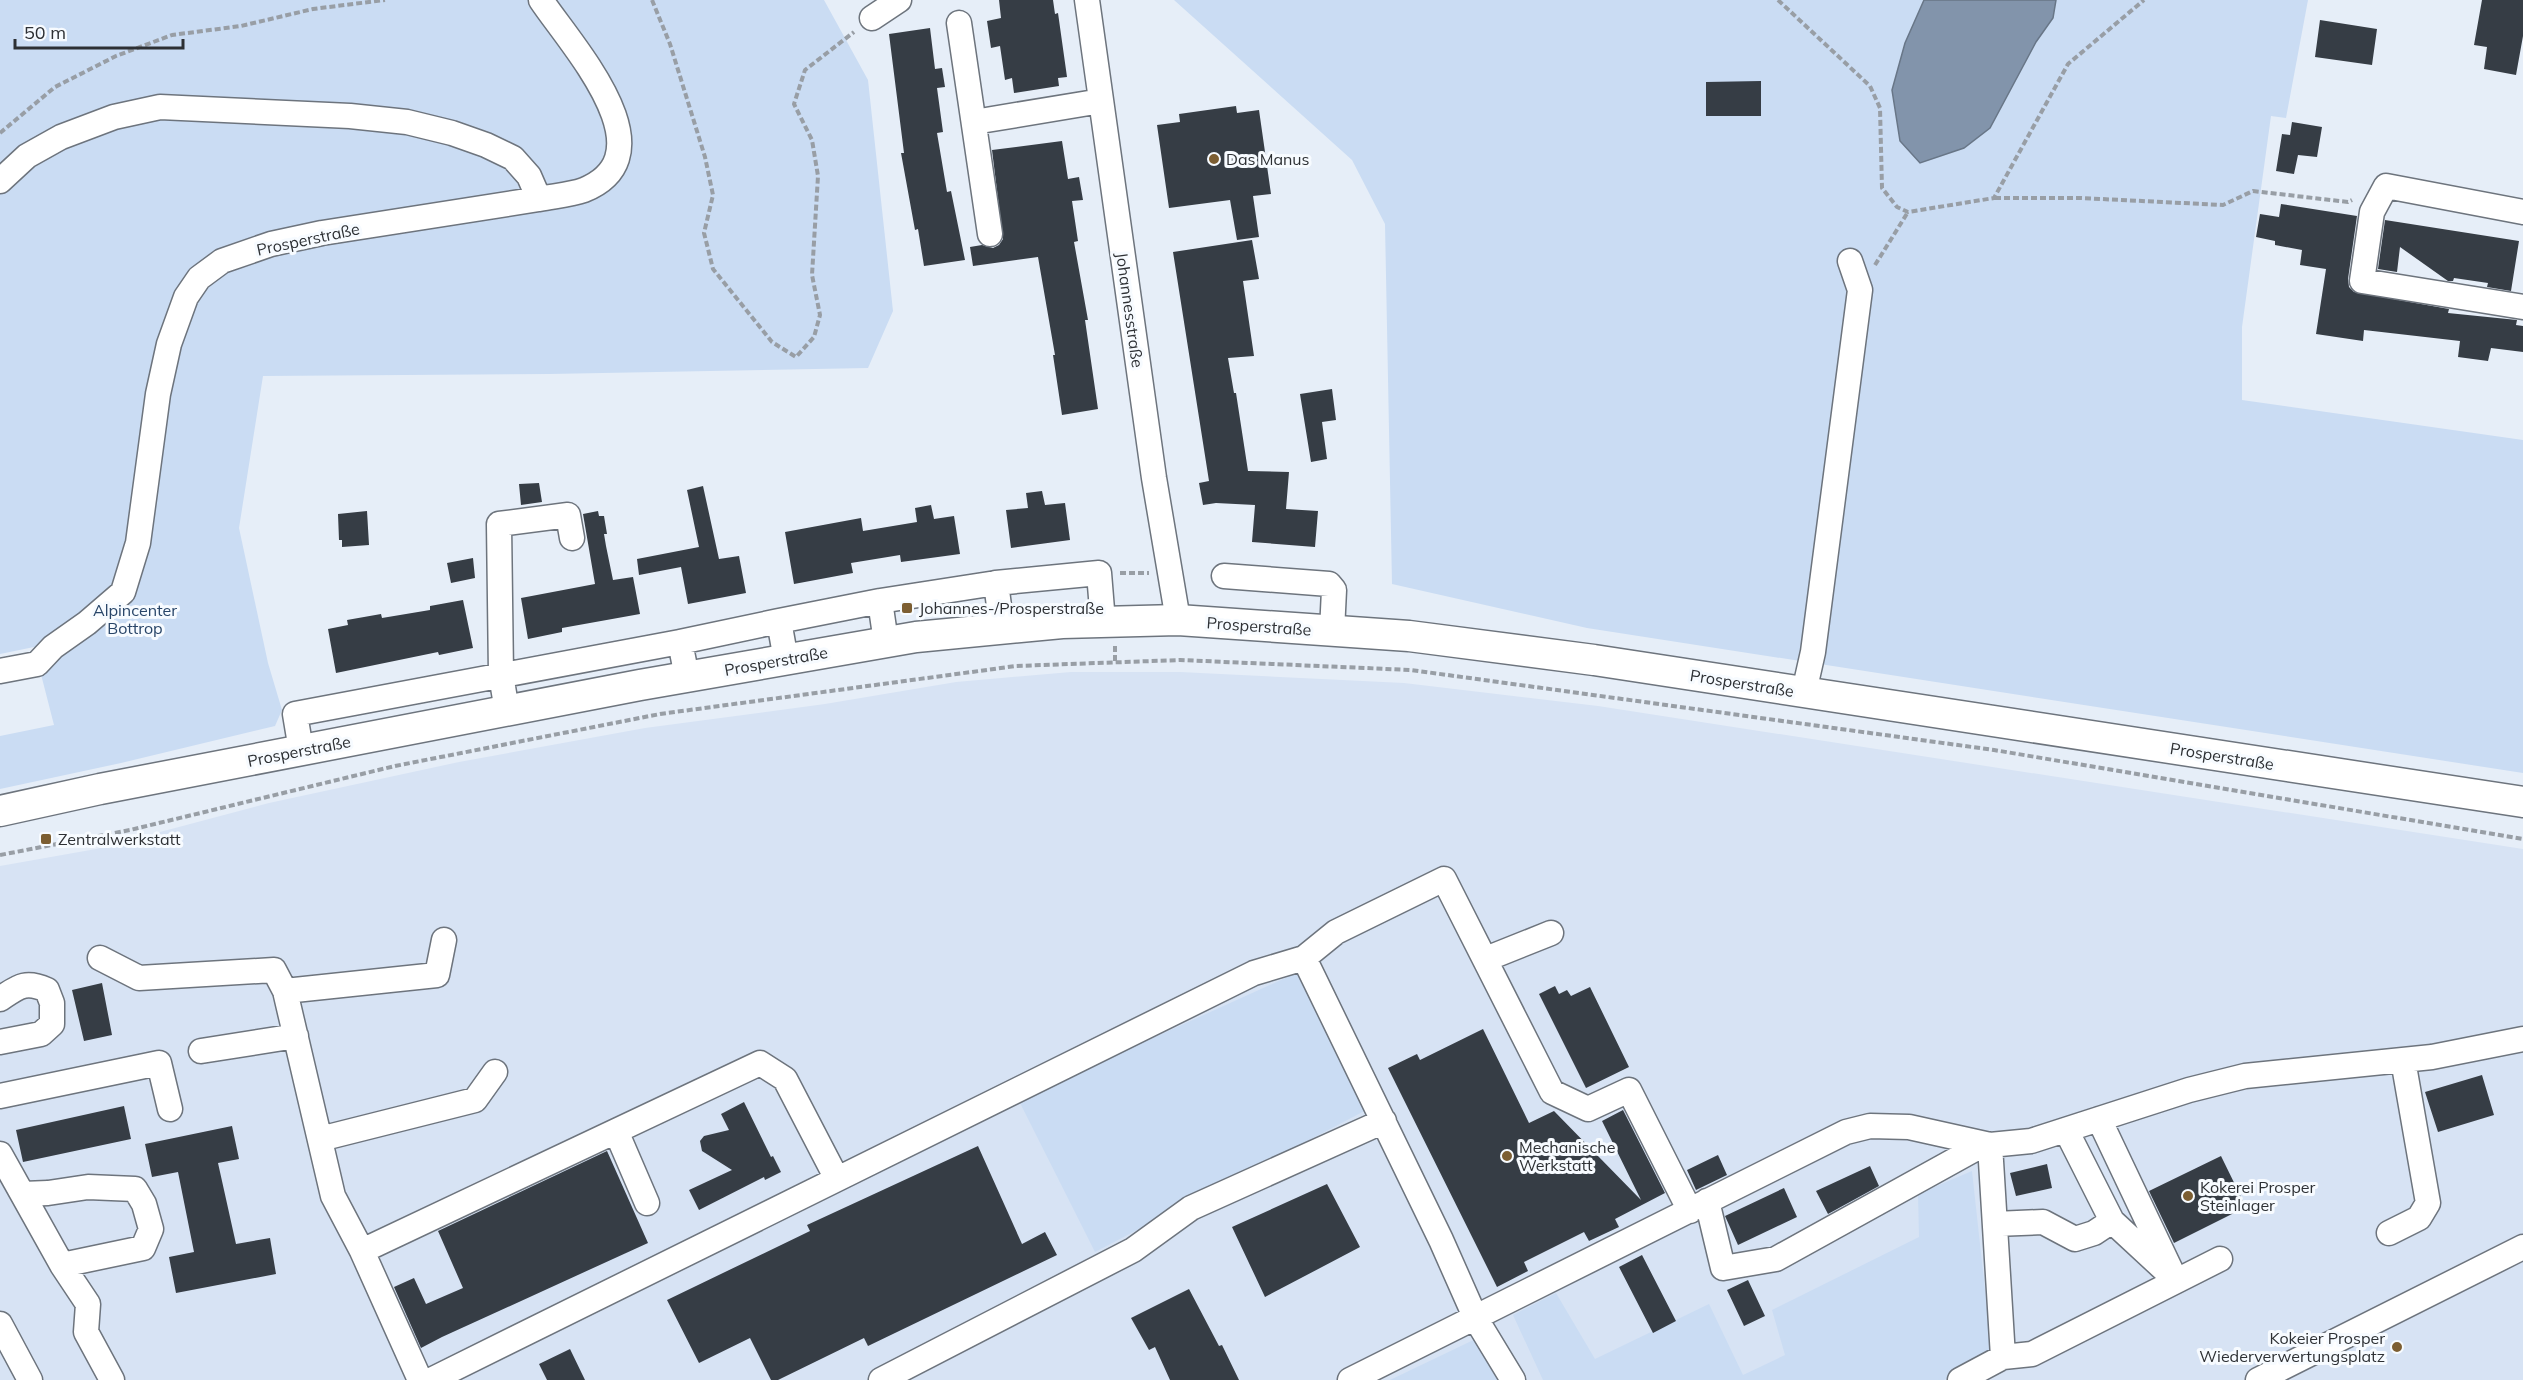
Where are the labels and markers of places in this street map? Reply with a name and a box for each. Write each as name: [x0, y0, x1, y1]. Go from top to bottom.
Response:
place label: Das Manus: [1226, 149, 1310, 169]
marker: Das Manus: [1207, 152, 1221, 166]
place label: Johannes-/Prosperstraße: [919, 598, 1104, 618]
marker: Johannes-/Prosperstraße: [900, 601, 914, 615]
place label: Zentralwerkstatt: [58, 829, 181, 849]
marker: Zentralwerkstatt: [39, 832, 53, 846]
place label: Mechanische Werkstatt: [1519, 1137, 1615, 1175]
marker: Mechanische Werkstatt: [1500, 1149, 1514, 1163]
place label: Kokerei Prosper Steinlager: [2200, 1177, 2316, 1215]
marker: Kokerei Prosper Steinlager: [2181, 1189, 2195, 1203]
place label: Kokeier Prosper Wiederverwertungsplatz: [2199, 1328, 2385, 1366]
marker: Kokeier Prosper Wiederverwertungsplatz: [2390, 1340, 2404, 1354]

